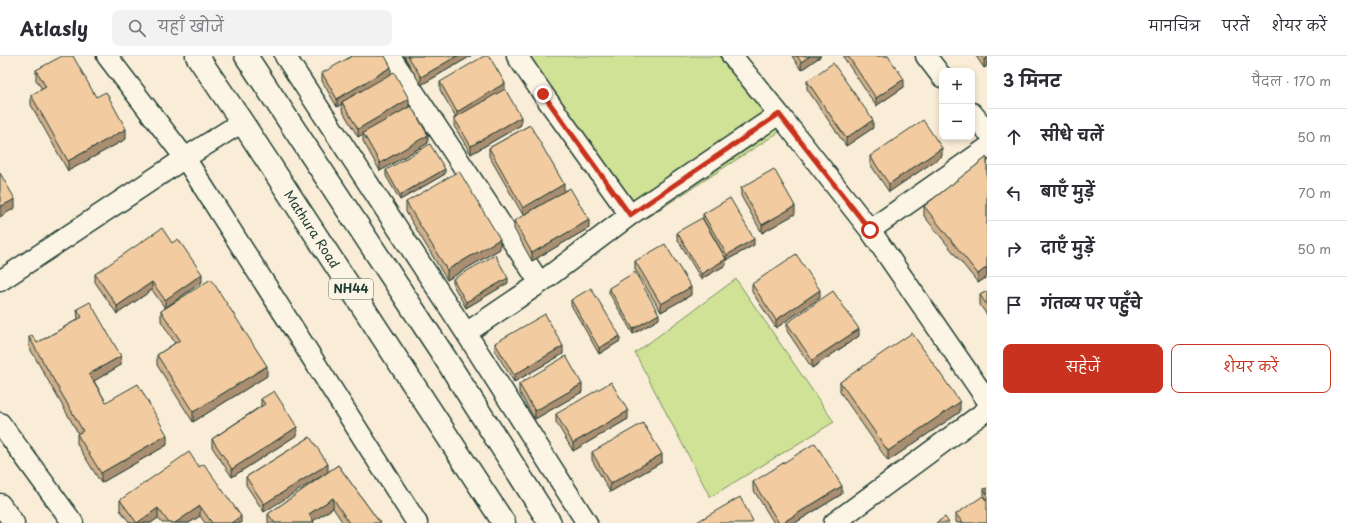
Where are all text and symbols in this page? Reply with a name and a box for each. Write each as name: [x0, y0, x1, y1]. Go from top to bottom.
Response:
search box: [112, 10, 392, 46]
text: Atlasly: [20, 14, 88, 42]
text: यहाँ खोजें: [158, 14, 224, 37]
text: मानचित्र: [1149, 15, 1200, 36]
text: परतें: [1222, 15, 1250, 36]
text: शेयर करें: [1272, 15, 1327, 36]
icon: search: [126, 17, 148, 39]
text: 3 मिनट: [1003, 67, 1061, 93]
map controls: [939, 68, 975, 140]
button: +: [939, 68, 975, 104]
text: पैदल · 170 m: [1252, 71, 1331, 90]
route end: [534, 85, 552, 103]
button: −: [939, 104, 975, 140]
text: सीधे चलें: [1041, 123, 1103, 146]
icon: ahead: [1003, 126, 1025, 148]
text: 50 m: [1297, 127, 1331, 146]
text: बाएँ मुड़ें: [1041, 179, 1095, 202]
icon: left: [1003, 182, 1025, 204]
text: 70 m: [1298, 183, 1331, 202]
street label: Mathura Road: [280, 186, 345, 271]
route start: [861, 221, 879, 239]
text: दाएँ मुड़ें: [1041, 235, 1094, 258]
icon: right: [1003, 238, 1025, 260]
text: 50 m: [1297, 239, 1331, 258]
road number: NH44: [329, 279, 373, 299]
text: गंतव्य पर पहुँचे: [1041, 291, 1142, 314]
icon: arrive: [1003, 294, 1025, 316]
button: सहेजें: [1003, 344, 1163, 393]
button: शेयर करें: [1171, 344, 1331, 393]

